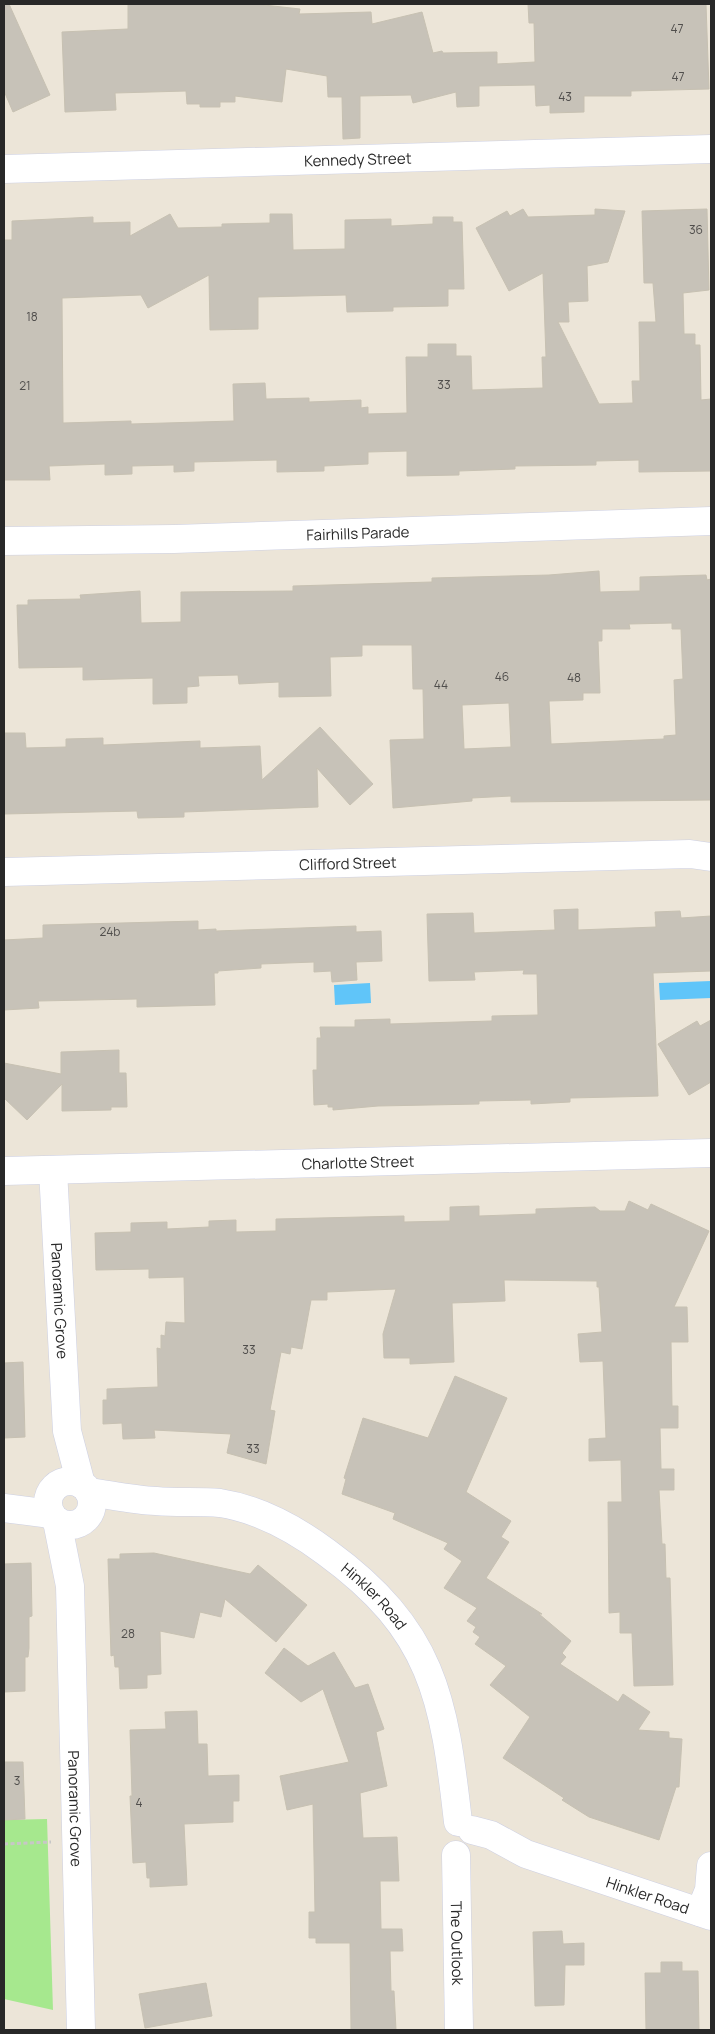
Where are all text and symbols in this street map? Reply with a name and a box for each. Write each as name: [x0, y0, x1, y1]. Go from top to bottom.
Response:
house number: 47: [670, 20, 684, 37]
house number: 47: [671, 68, 685, 85]
house number: 43: [558, 88, 572, 105]
street label: Kennedy Street: [304, 147, 412, 171]
house number: 36: [689, 221, 703, 238]
house number: 18: [26, 308, 38, 325]
house number: 33: [437, 376, 451, 393]
house number: 21: [19, 377, 31, 394]
street label: Fairhills Parade: [306, 521, 410, 545]
house number: 46: [495, 668, 509, 685]
house number: 48: [567, 669, 581, 686]
house number: 44: [434, 676, 448, 693]
street label: Clifford Street: [299, 851, 397, 875]
house number: 24b: [100, 923, 120, 940]
street label: Charlotte Street: [301, 1150, 415, 1174]
street label: Panoramic Grove: [46, 1242, 74, 1360]
house number: 33: [242, 1341, 256, 1358]
house number: 33: [246, 1440, 260, 1457]
street label: Hinkler Road: [337, 1557, 412, 1634]
house number: 28: [121, 1625, 135, 1642]
street label: Panoramic Grove: [64, 1750, 87, 1867]
house number: 3: [14, 1772, 20, 1789]
house number: 4: [135, 1794, 143, 1811]
street label: Hinkler Road: [604, 1871, 692, 1919]
street label: The Outlook: [446, 1901, 469, 1986]

